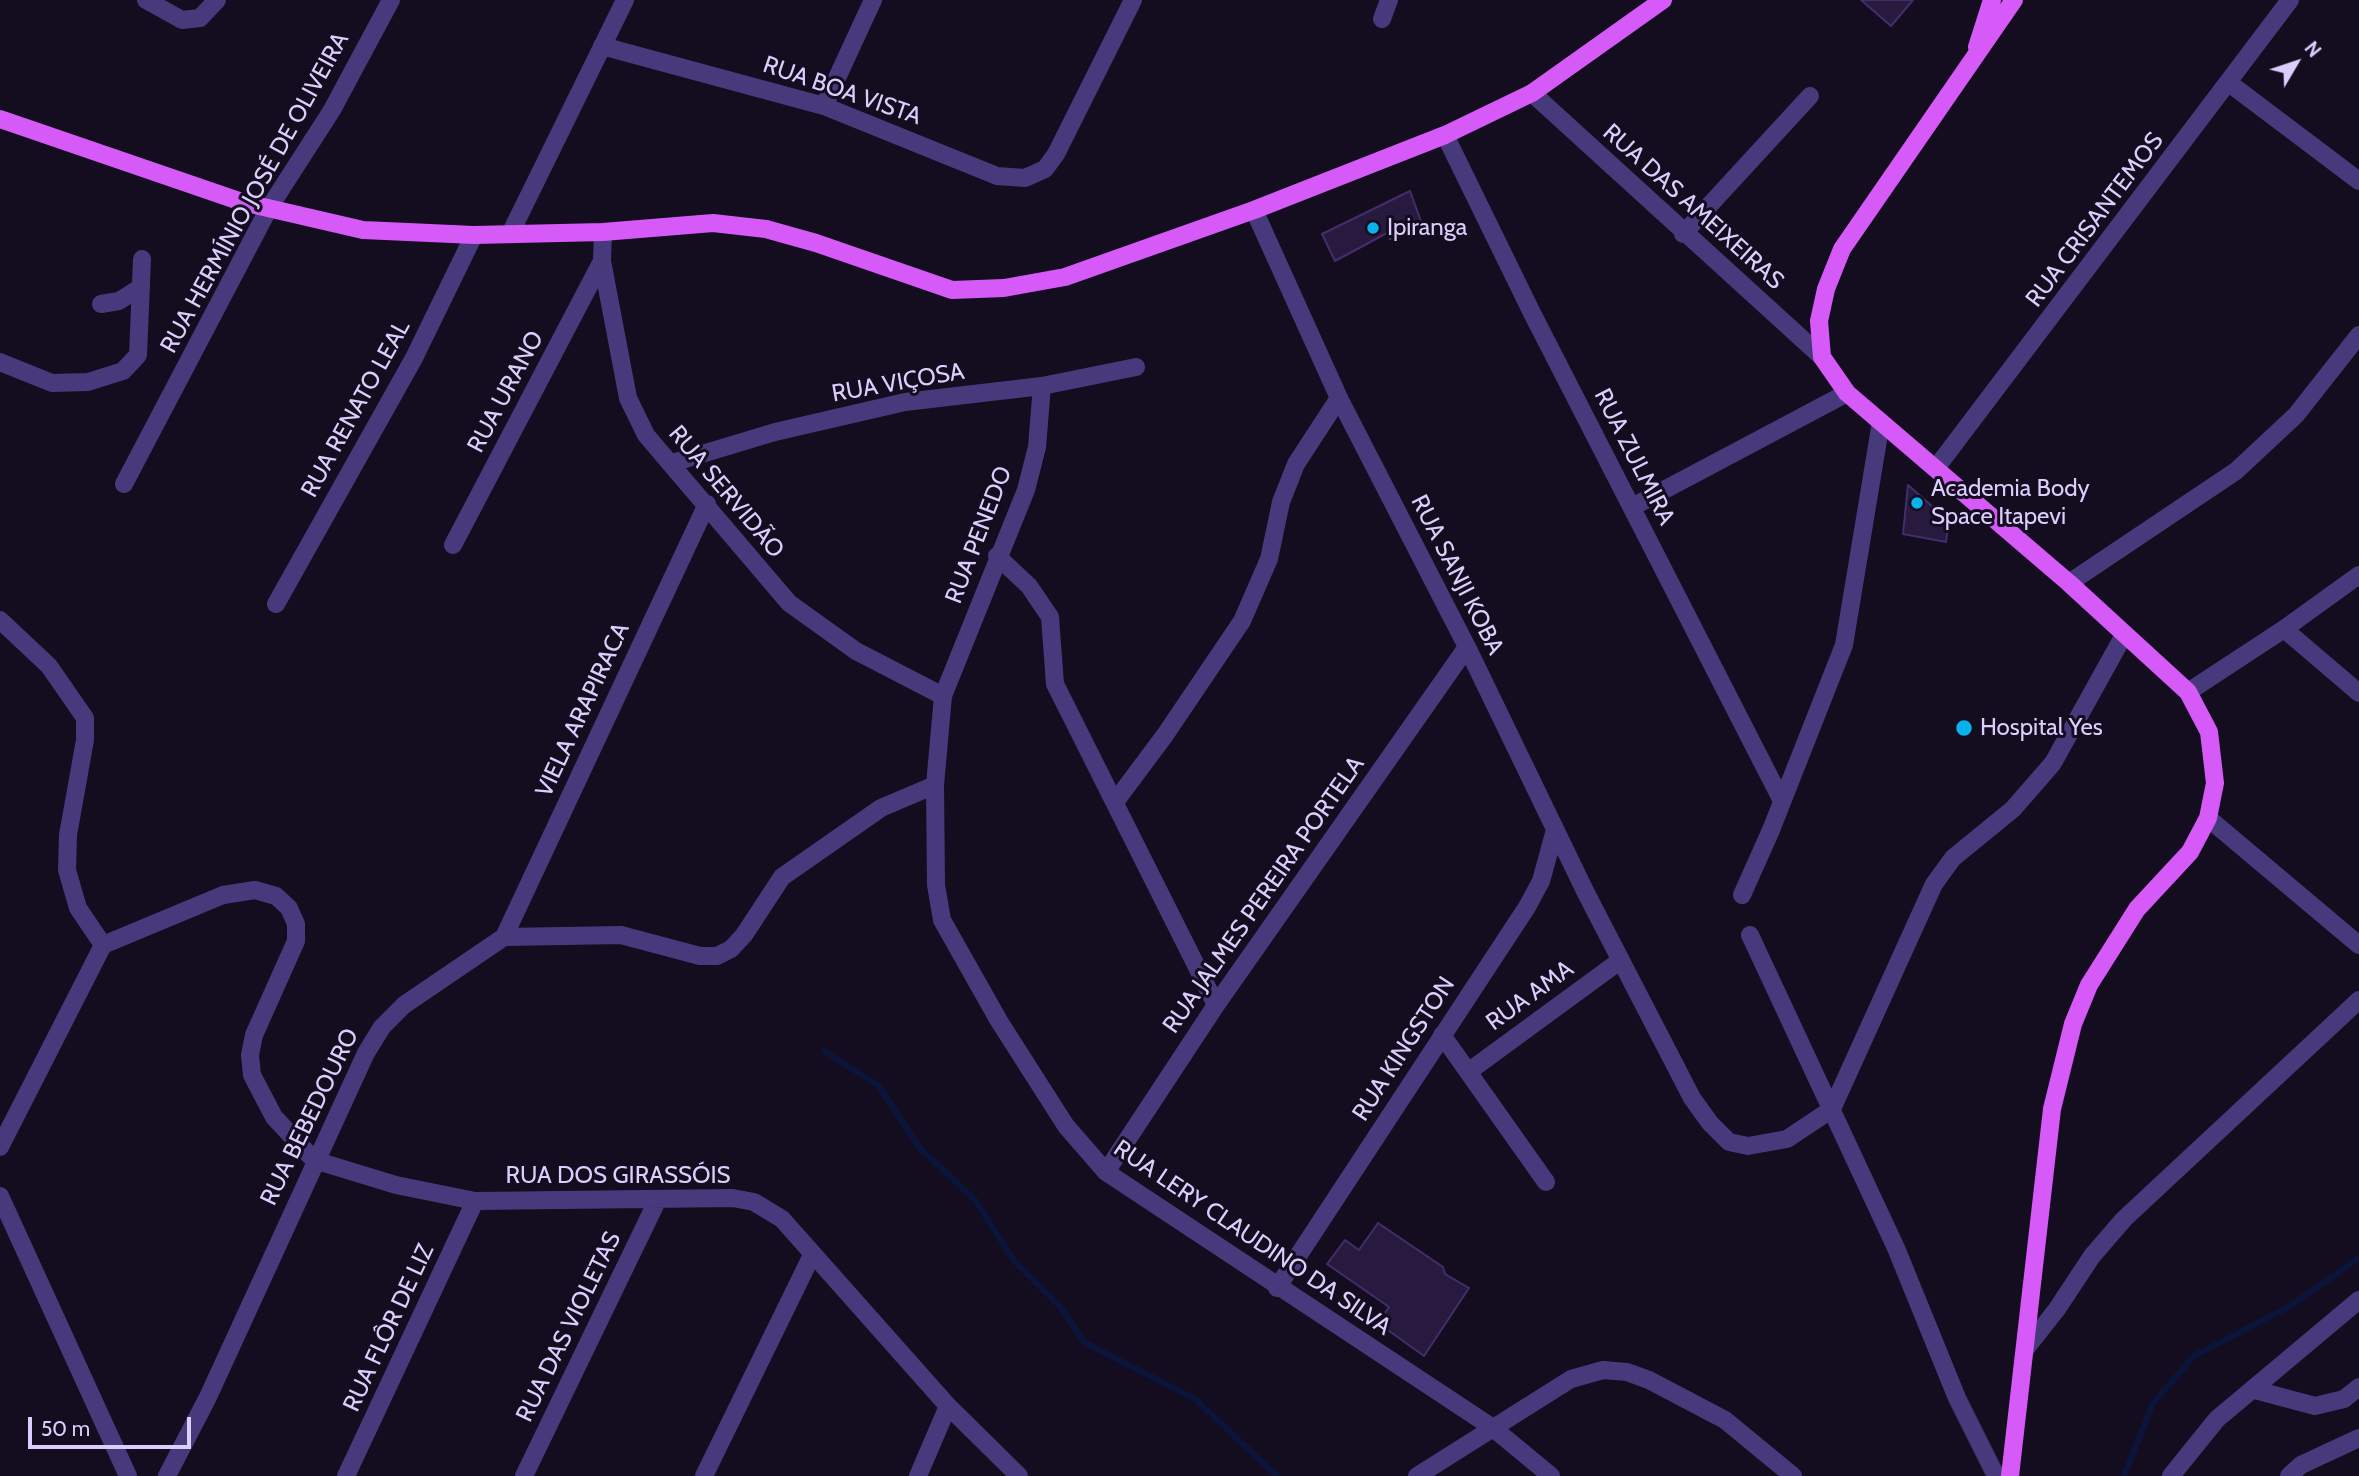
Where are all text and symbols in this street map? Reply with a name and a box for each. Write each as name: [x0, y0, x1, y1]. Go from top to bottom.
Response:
street label: RUA HERMÍNIO JOSÉ DE OLIVEIRA: [155, 28, 355, 358]
north arrow: [2261, 28, 2331, 98]
text: N: [2300, 37, 2326, 62]
street label: RUA BOA VISTA: [759, 50, 925, 132]
street label: RUA DAS AMEIXEIRAS: [1597, 118, 1789, 296]
street label: RUA CRISANTEMOS: [2020, 127, 2170, 313]
place label: Ipiranga: [1387, 214, 1467, 242]
marker: Ipiranga: [1365, 220, 1381, 236]
street label: RUA RENATO LEAL: [295, 315, 417, 503]
street label: RUA URANO: [462, 326, 550, 458]
street label: RUA VIÇOSA: [829, 357, 967, 409]
street label: RUA ZULMIRA: [1587, 384, 1681, 530]
street label: RUA SERVIDÃO: [662, 420, 790, 564]
street label: RUA PENEDO: [940, 462, 1018, 608]
place label: Academia Body Space Itapevi: [1931, 475, 2090, 531]
street label: RUA SANJI KOBA: [1404, 490, 1510, 660]
marker: Academia Body Space Itapevi: [1909, 495, 1925, 511]
street label: VIELA ARAPIRACA: [530, 618, 636, 802]
place label: Hospital Yes: [1980, 714, 2103, 742]
marker: Hospital Yes: [1954, 718, 1974, 738]
street label: RUA JALMES PEREIRA PORTELA: [1157, 751, 1371, 1039]
street label: RUA AMA: [1481, 955, 1579, 1037]
street label: RUA KINGSTON: [1347, 972, 1461, 1126]
street label: RUA BEBEDOURO: [255, 1024, 365, 1210]
street label: RUA LERY CLAUDINO DA SILVA: [1108, 1134, 1396, 1342]
street label: RUA DOS GIRASSÓIS: [505, 1162, 731, 1190]
street label: RUA DAS VIOLETAS: [510, 1227, 628, 1427]
street label: RUA FLÔR DE LIZ: [338, 1240, 440, 1416]
scale bar: [32, 1402, 194, 1446]
text: 50 m: [41, 1416, 90, 1441]

